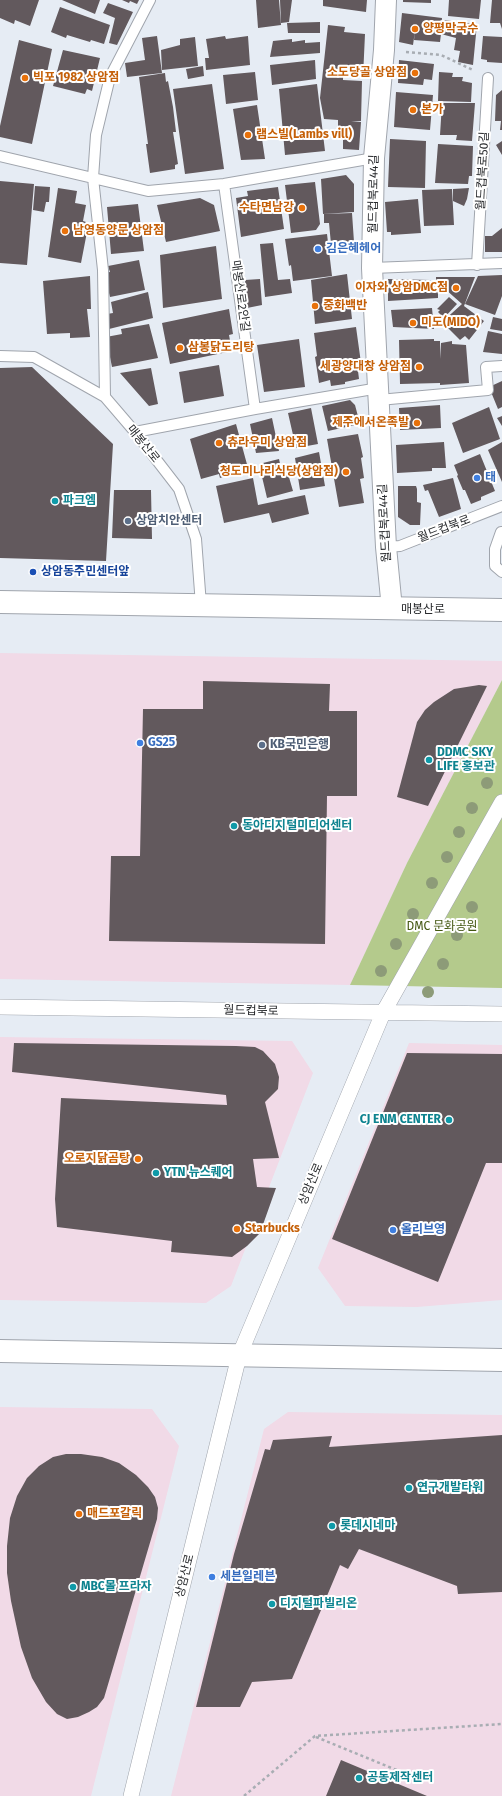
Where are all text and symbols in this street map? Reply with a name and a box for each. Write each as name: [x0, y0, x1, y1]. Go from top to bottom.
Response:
place label: 양평막국수: [423, 22, 478, 36]
marker: 양평막국수: [410, 24, 420, 34]
place label: 소도당골 상암점: [327, 66, 407, 80]
marker: 소도당골 상암점: [410, 68, 420, 78]
place label: 빅포 1982 상암점: [33, 71, 119, 85]
marker: 빅포 1982 상암점: [20, 73, 30, 83]
place label: 본가: [421, 103, 443, 117]
marker: 본가: [408, 105, 418, 115]
place label: 램스빌(Lambs vill): [256, 128, 352, 142]
marker: 램스빌(Lambs vill): [243, 130, 253, 140]
street label: 월드컵북로50길: [474, 131, 492, 211]
street label: 월드컵북로44길: [366, 154, 382, 234]
place label: 수타면남강: [239, 201, 294, 215]
marker: 수타면남강: [297, 203, 307, 213]
place label: 남영동양문 상암점: [73, 224, 164, 238]
marker: 남영동양문 상암점: [60, 226, 70, 236]
place label: 김은혜헤어: [326, 242, 381, 256]
marker: 김은혜헤어: [313, 244, 323, 254]
street label: 매봉산로2안길: [228, 259, 252, 333]
place label: 이자와 상암DMC점: [355, 281, 448, 295]
marker: 이자와 상암DMC점: [451, 283, 461, 293]
place label: 중화백반: [323, 299, 367, 313]
marker: 중화백반: [310, 301, 320, 311]
place label: 미도(MIDO): [421, 316, 480, 330]
marker: 미도(MIDO): [408, 318, 418, 328]
place label: 삼봉닭도리탕: [188, 341, 254, 355]
marker: 삼봉닭도리탕: [175, 343, 185, 353]
place label: 세광양대창 상암점: [320, 360, 411, 374]
marker: 세광양대창 상암점: [414, 362, 424, 372]
place label: 제주에서온족발: [332, 416, 409, 430]
marker: 제주에서온족발: [412, 418, 422, 428]
street label: 매봉산로: [124, 422, 162, 466]
place label: 츄라우미 상암점: [227, 436, 307, 450]
marker: 츄라우미 상암점: [214, 438, 224, 448]
place label: 청도미나리식당(상암점): [220, 465, 338, 479]
marker: 청도미나리식당(상암점): [341, 467, 351, 477]
place label: 태: [485, 471, 496, 485]
marker: 태: [472, 473, 482, 483]
street label: 월드컵북로44길: [376, 483, 394, 563]
place label: 파크엠: [63, 494, 96, 508]
marker: 파크엠: [50, 496, 60, 506]
street label: 월드컵북로: [416, 512, 472, 546]
place label: 상암치안센터: [136, 514, 202, 528]
marker: 상암치안센터: [123, 516, 133, 526]
place label: 상암동주민센터앞: [41, 565, 129, 579]
marker: 상암동주민센터앞: [28, 567, 38, 577]
street label: 매봉산로: [401, 603, 445, 617]
place label: GS25: [148, 736, 175, 750]
marker: GS25: [135, 738, 145, 748]
place label: KB국민은행: [270, 738, 329, 752]
marker: KB국민은행: [257, 740, 267, 750]
place label: DDMC SKY LIFE 홍보관: [437, 746, 495, 774]
marker: DDMC SKY LIFE 홍보관: [424, 755, 434, 765]
place label: 동아디지털미디어센터: [242, 819, 352, 833]
marker: 동아디지털미디어센터: [229, 821, 239, 831]
park label: DMC 문화공원: [407, 920, 477, 934]
street label: 월드컵북로: [223, 1003, 279, 1019]
place label: CJ ENM CENTER: [360, 1113, 441, 1127]
marker: CJ ENM CENTER: [444, 1115, 454, 1125]
place label: 오로지닭곰탕: [64, 1152, 130, 1166]
marker: 오로지닭곰탕: [133, 1154, 143, 1164]
street label: 상암산로: [296, 1161, 326, 1207]
place label: YTN 뉴스퀘어: [164, 1166, 233, 1180]
marker: YTN 뉴스퀘어: [151, 1168, 161, 1178]
place label: Starbucks: [245, 1222, 300, 1236]
place label: 올리브영: [401, 1223, 445, 1237]
marker: Starbucks: [232, 1224, 242, 1234]
marker: 올리브영: [388, 1225, 398, 1235]
place label: 연구개발타워: [417, 1481, 483, 1495]
marker: 연구개발타워: [404, 1483, 414, 1493]
place label: 매드포갈릭: [87, 1507, 142, 1521]
marker: 매드포갈릭: [74, 1509, 84, 1519]
place label: 롯데시네마: [340, 1519, 395, 1533]
marker: 롯데시네마: [327, 1521, 337, 1531]
street label: 상암산로: [173, 1553, 197, 1599]
place label: 세븐일레븐: [220, 1570, 275, 1584]
marker: 세븐일레븐: [207, 1572, 217, 1582]
place label: MBC몰 프라자: [81, 1580, 152, 1594]
marker: MBC몰 프라자: [68, 1582, 78, 1592]
place label: 디지털파빌리온: [280, 1597, 357, 1611]
marker: 디지털파빌리온: [267, 1599, 277, 1609]
place label: 공동제작센터: [367, 1771, 433, 1785]
marker: 공동제작센터: [354, 1773, 364, 1783]

